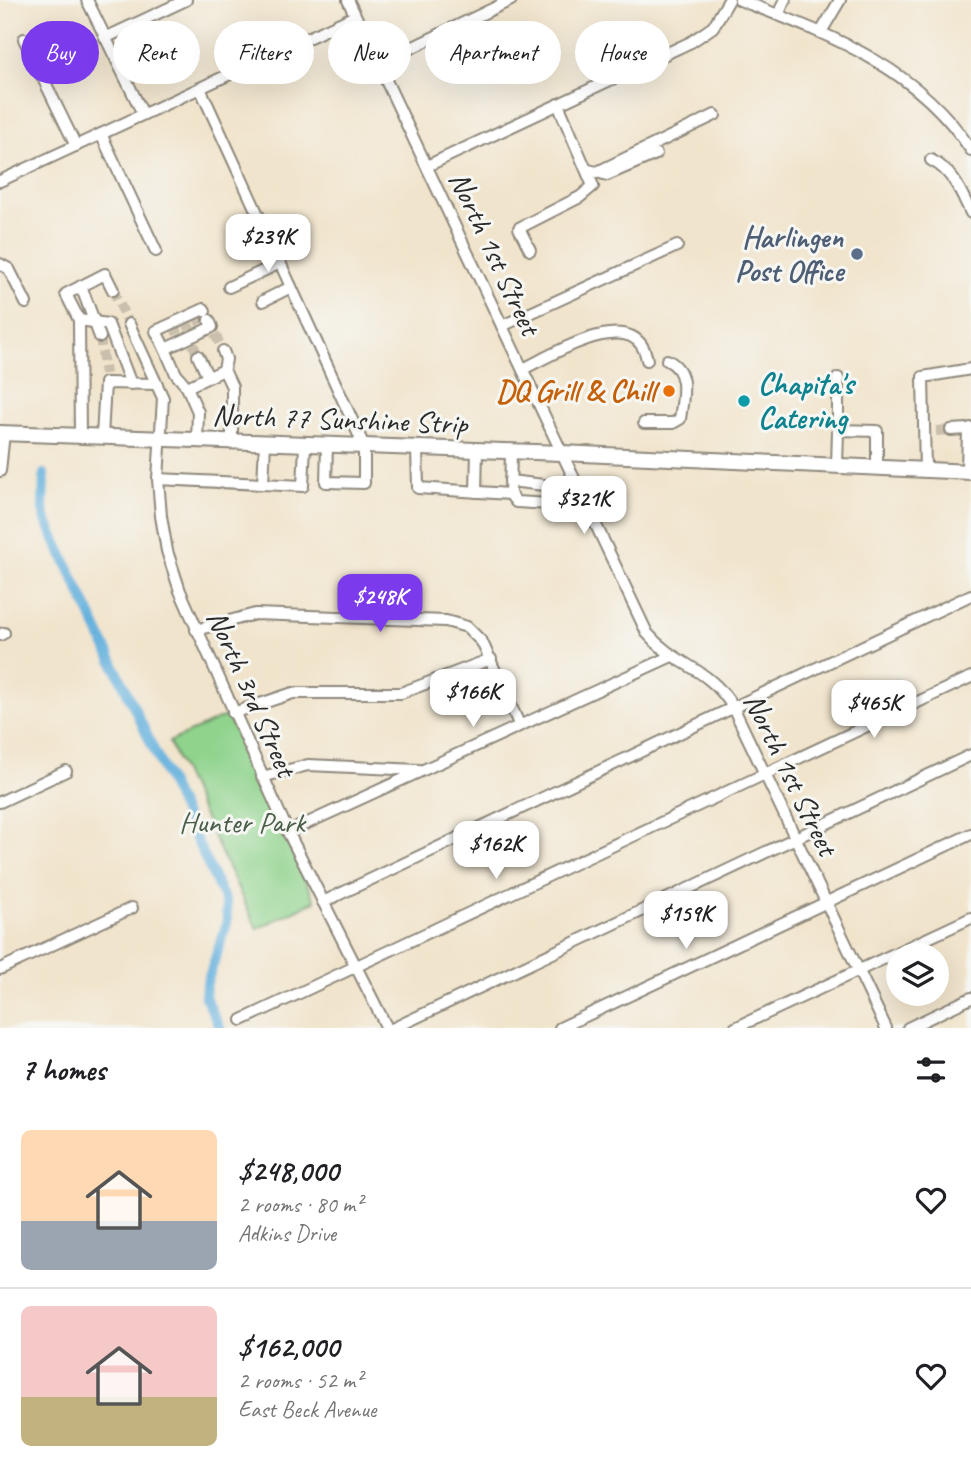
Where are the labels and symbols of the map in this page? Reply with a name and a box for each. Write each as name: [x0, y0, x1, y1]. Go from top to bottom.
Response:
street label: North 1st Street: [441, 165, 551, 343]
pin: $239K: [219, 215, 317, 274]
place label: Harlingen Post Office: [735, 218, 846, 290]
marker: Harlingen Post Office: [849, 246, 865, 262]
place label: Chapita's Catering: [758, 365, 857, 437]
place label: DQ Grill & Chill: [496, 372, 661, 410]
marker: DQ Grill & Chill: [661, 383, 677, 399]
marker: Chapita's Catering: [736, 393, 752, 409]
street label: North 77 Sunshine Strip: [212, 396, 470, 443]
pin: $321K: [535, 476, 633, 536]
pin: $248K: [331, 574, 429, 634]
street label: North 3rd Street: [198, 604, 307, 785]
pin: $166K: [424, 670, 522, 729]
pin: $465K: [825, 680, 923, 740]
street label: North 1st Street: [735, 687, 848, 864]
park label: Hunter Park: [179, 803, 307, 841]
pin: $162K: [447, 822, 545, 881]
pin: $159K: [637, 892, 735, 951]

